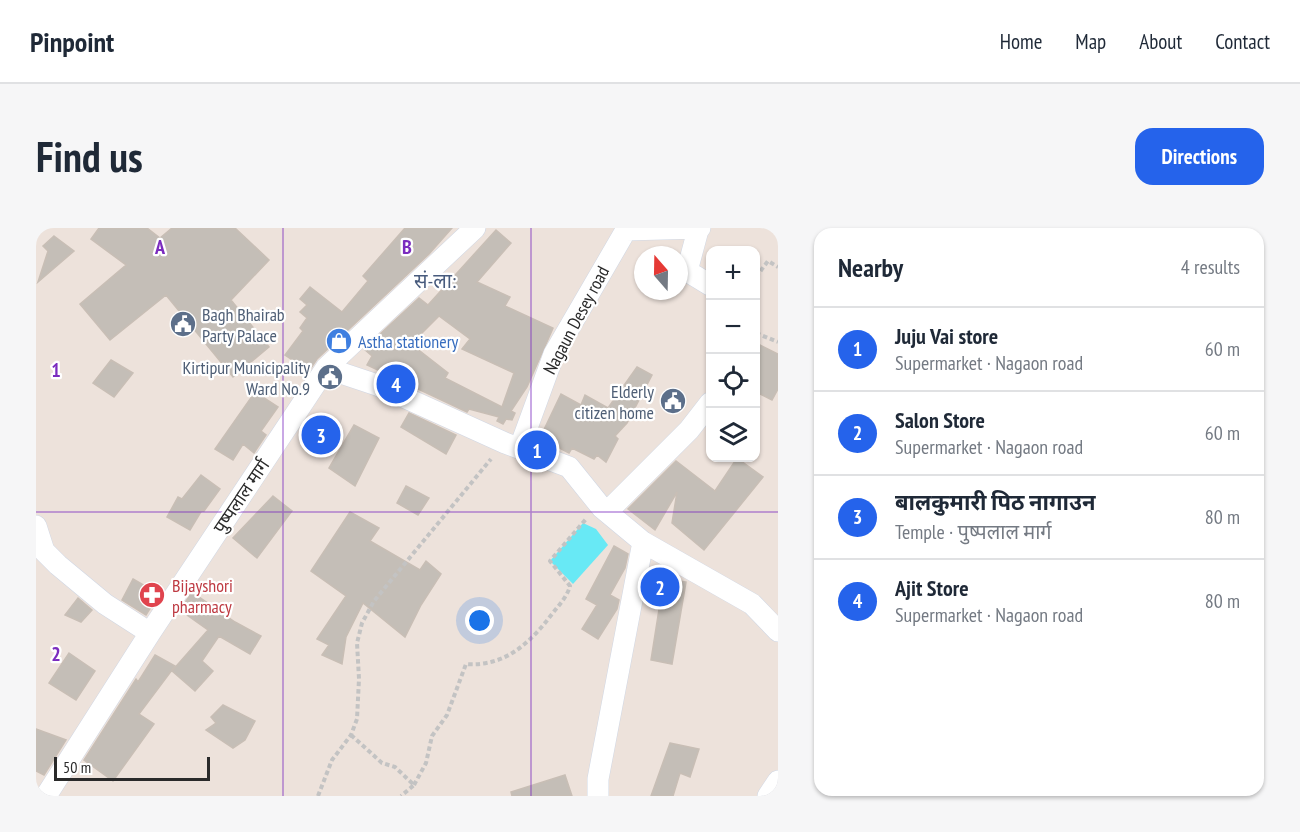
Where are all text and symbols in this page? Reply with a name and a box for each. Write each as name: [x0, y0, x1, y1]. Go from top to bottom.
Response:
text: Pinpoint: [30, 23, 114, 60]
text: Home: [1000, 28, 1042, 55]
text: Map: [1075, 28, 1106, 55]
text: About: [1139, 28, 1182, 55]
text: Contact: [1215, 28, 1270, 55]
button: Directions: [1135, 128, 1264, 185]
text: Find us: [36, 129, 143, 184]
text: A: [154, 234, 166, 260]
text: B: [402, 234, 412, 260]
north arrow: [634, 246, 688, 300]
map controls: [706, 246, 760, 462]
button: +: [706, 246, 760, 300]
text: Nearby: [838, 251, 903, 284]
text: 4 results: [1181, 254, 1240, 280]
street label: Nagaun Desey road: [538, 262, 614, 378]
district label: सं-ला:: [414, 268, 456, 294]
button: −: [706, 300, 760, 354]
place label: Bagh Bhairab Party Palace: [202, 303, 285, 347]
public building icon: Bagh Bhairab Party Palace: [168, 309, 198, 339]
text: Juju Vai store: [895, 322, 998, 350]
shop icon: Astha stationery: [324, 326, 354, 356]
place label: Astha stationery: [358, 330, 459, 353]
text: 1: [853, 336, 862, 362]
text: 60 m: [1205, 336, 1240, 362]
text: Supermarket · Nagaon road: [895, 350, 1083, 376]
button: locate: [706, 354, 760, 408]
place label: Kirtipur Municipality Ward No.9: [182, 356, 310, 400]
text: 1: [51, 357, 61, 383]
public building icon: Kirtipur Municipality Ward No.9: [315, 362, 345, 392]
pin: 4: [376, 362, 416, 406]
place label: Elderly citizen home: [575, 380, 654, 424]
public building icon: Elderly citizen home: [658, 386, 688, 416]
text: Salon Store: [895, 406, 985, 434]
button: layers: [706, 408, 760, 462]
pin: 3: [302, 412, 340, 458]
text: 2: [853, 420, 862, 446]
text: 60 m: [1205, 420, 1240, 446]
pin: 1: [518, 428, 556, 472]
text: Supermarket · Nagaon road: [895, 434, 1083, 460]
street label: पुष्पलाल मार्ग: [208, 454, 276, 538]
text: बालकुमारी पिठ नागाउन: [895, 488, 1096, 516]
text: 3: [853, 504, 862, 530]
text: 80 m: [1205, 504, 1240, 530]
text: Temple · पुष्पलाल मार्ग: [895, 519, 1052, 545]
pin: 2: [640, 564, 680, 610]
place label: Bijayshori pharmacy: [172, 574, 233, 618]
text: Ajit Store: [895, 574, 969, 602]
pharmacy icon: Bijayshori pharmacy: [137, 580, 167, 610]
text: 4: [853, 588, 862, 614]
text: 80 m: [1205, 588, 1240, 614]
text: Supermarket · Nagaon road: [895, 602, 1083, 628]
your location: [465, 606, 494, 635]
text: 2: [51, 641, 61, 667]
scale bar: [54, 754, 210, 782]
text: 50 m: [63, 757, 91, 777]

